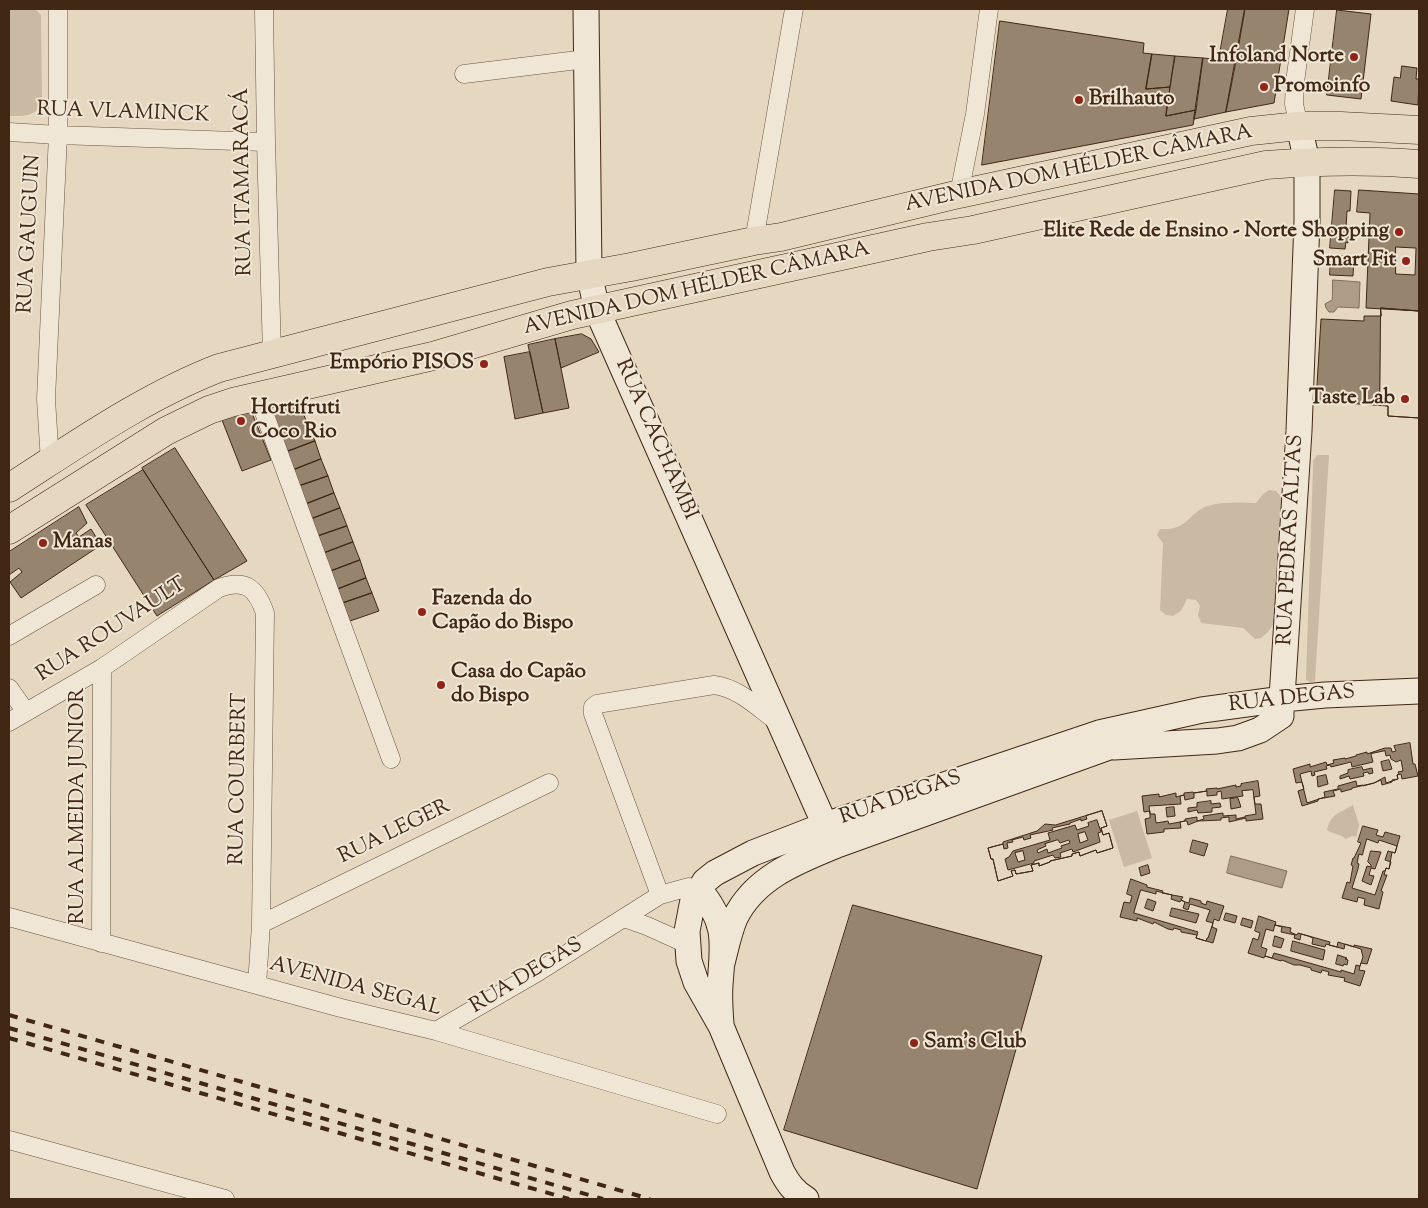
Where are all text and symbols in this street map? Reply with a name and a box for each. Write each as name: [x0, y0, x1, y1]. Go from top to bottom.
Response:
place label: Infoland Norte: [1210, 44, 1344, 70]
marker: Infoland Norte: [1348, 51, 1360, 63]
place label: Promoinfo: [1274, 74, 1370, 100]
marker: Promoinfo: [1258, 81, 1270, 93]
street label: RUA ITAMARACÁ: [231, 87, 259, 277]
place label: Brilhauto: [1089, 87, 1174, 113]
marker: Brilhauto: [1073, 94, 1085, 106]
street label: RUA VLAMINCK: [36, 98, 210, 130]
street label: AVENIDA DOM HÉLDER CÂMARA: [903, 121, 1255, 219]
street label: RUA GAUGUIN: [14, 154, 48, 314]
place label: Elite Rede de Ensino - Norte Shopping: [1043, 219, 1389, 245]
marker: Elite Rede de Ensino - Norte Shopping: [1393, 226, 1405, 238]
street label: AVENIDA DOM HÉLDER CÂMARA: [521, 238, 873, 342]
place label: Smart Fit: [1313, 248, 1396, 274]
marker: Smart Fit: [1400, 255, 1412, 267]
place label: Empório PISOS: [330, 351, 474, 377]
street label: RUA CACHAMBI: [608, 356, 702, 524]
marker: Empório PISOS: [478, 358, 490, 370]
place label: Taste Lab: [1309, 386, 1395, 412]
marker: Taste Lab: [1399, 393, 1411, 405]
place label: Hortifruti Coco Rio: [251, 396, 340, 446]
marker: Hortifruti Coco Rio: [235, 415, 247, 427]
street label: RUA PEDRAS ALTAS: [1274, 434, 1310, 646]
place label: Manas: [53, 530, 112, 556]
marker: Manas: [37, 537, 49, 549]
street label: RUA ROUVAULT: [32, 573, 192, 689]
place label: Fazenda do Capão do Bispo: [432, 587, 573, 637]
marker: Fazenda do Capão do Bispo: [416, 606, 428, 618]
place label: Casa do Capão do Bispo: [451, 660, 586, 710]
marker: Casa do Capão do Bispo: [435, 679, 447, 691]
street label: RUA DEGAS: [1228, 681, 1356, 719]
street label: RUA ALMEIDA JUNIOR: [66, 688, 92, 924]
street label: RUA COURBERT: [226, 693, 254, 865]
street label: RUA DEGAS: [837, 766, 965, 832]
street label: RUA LEGER: [335, 795, 455, 871]
street label: RUA DEGAS: [466, 933, 588, 1021]
street label: AVENIDA SEGAL: [266, 953, 444, 1023]
place label: Sam's Club: [924, 1030, 1027, 1056]
marker: Sam's Club: [908, 1037, 920, 1049]

